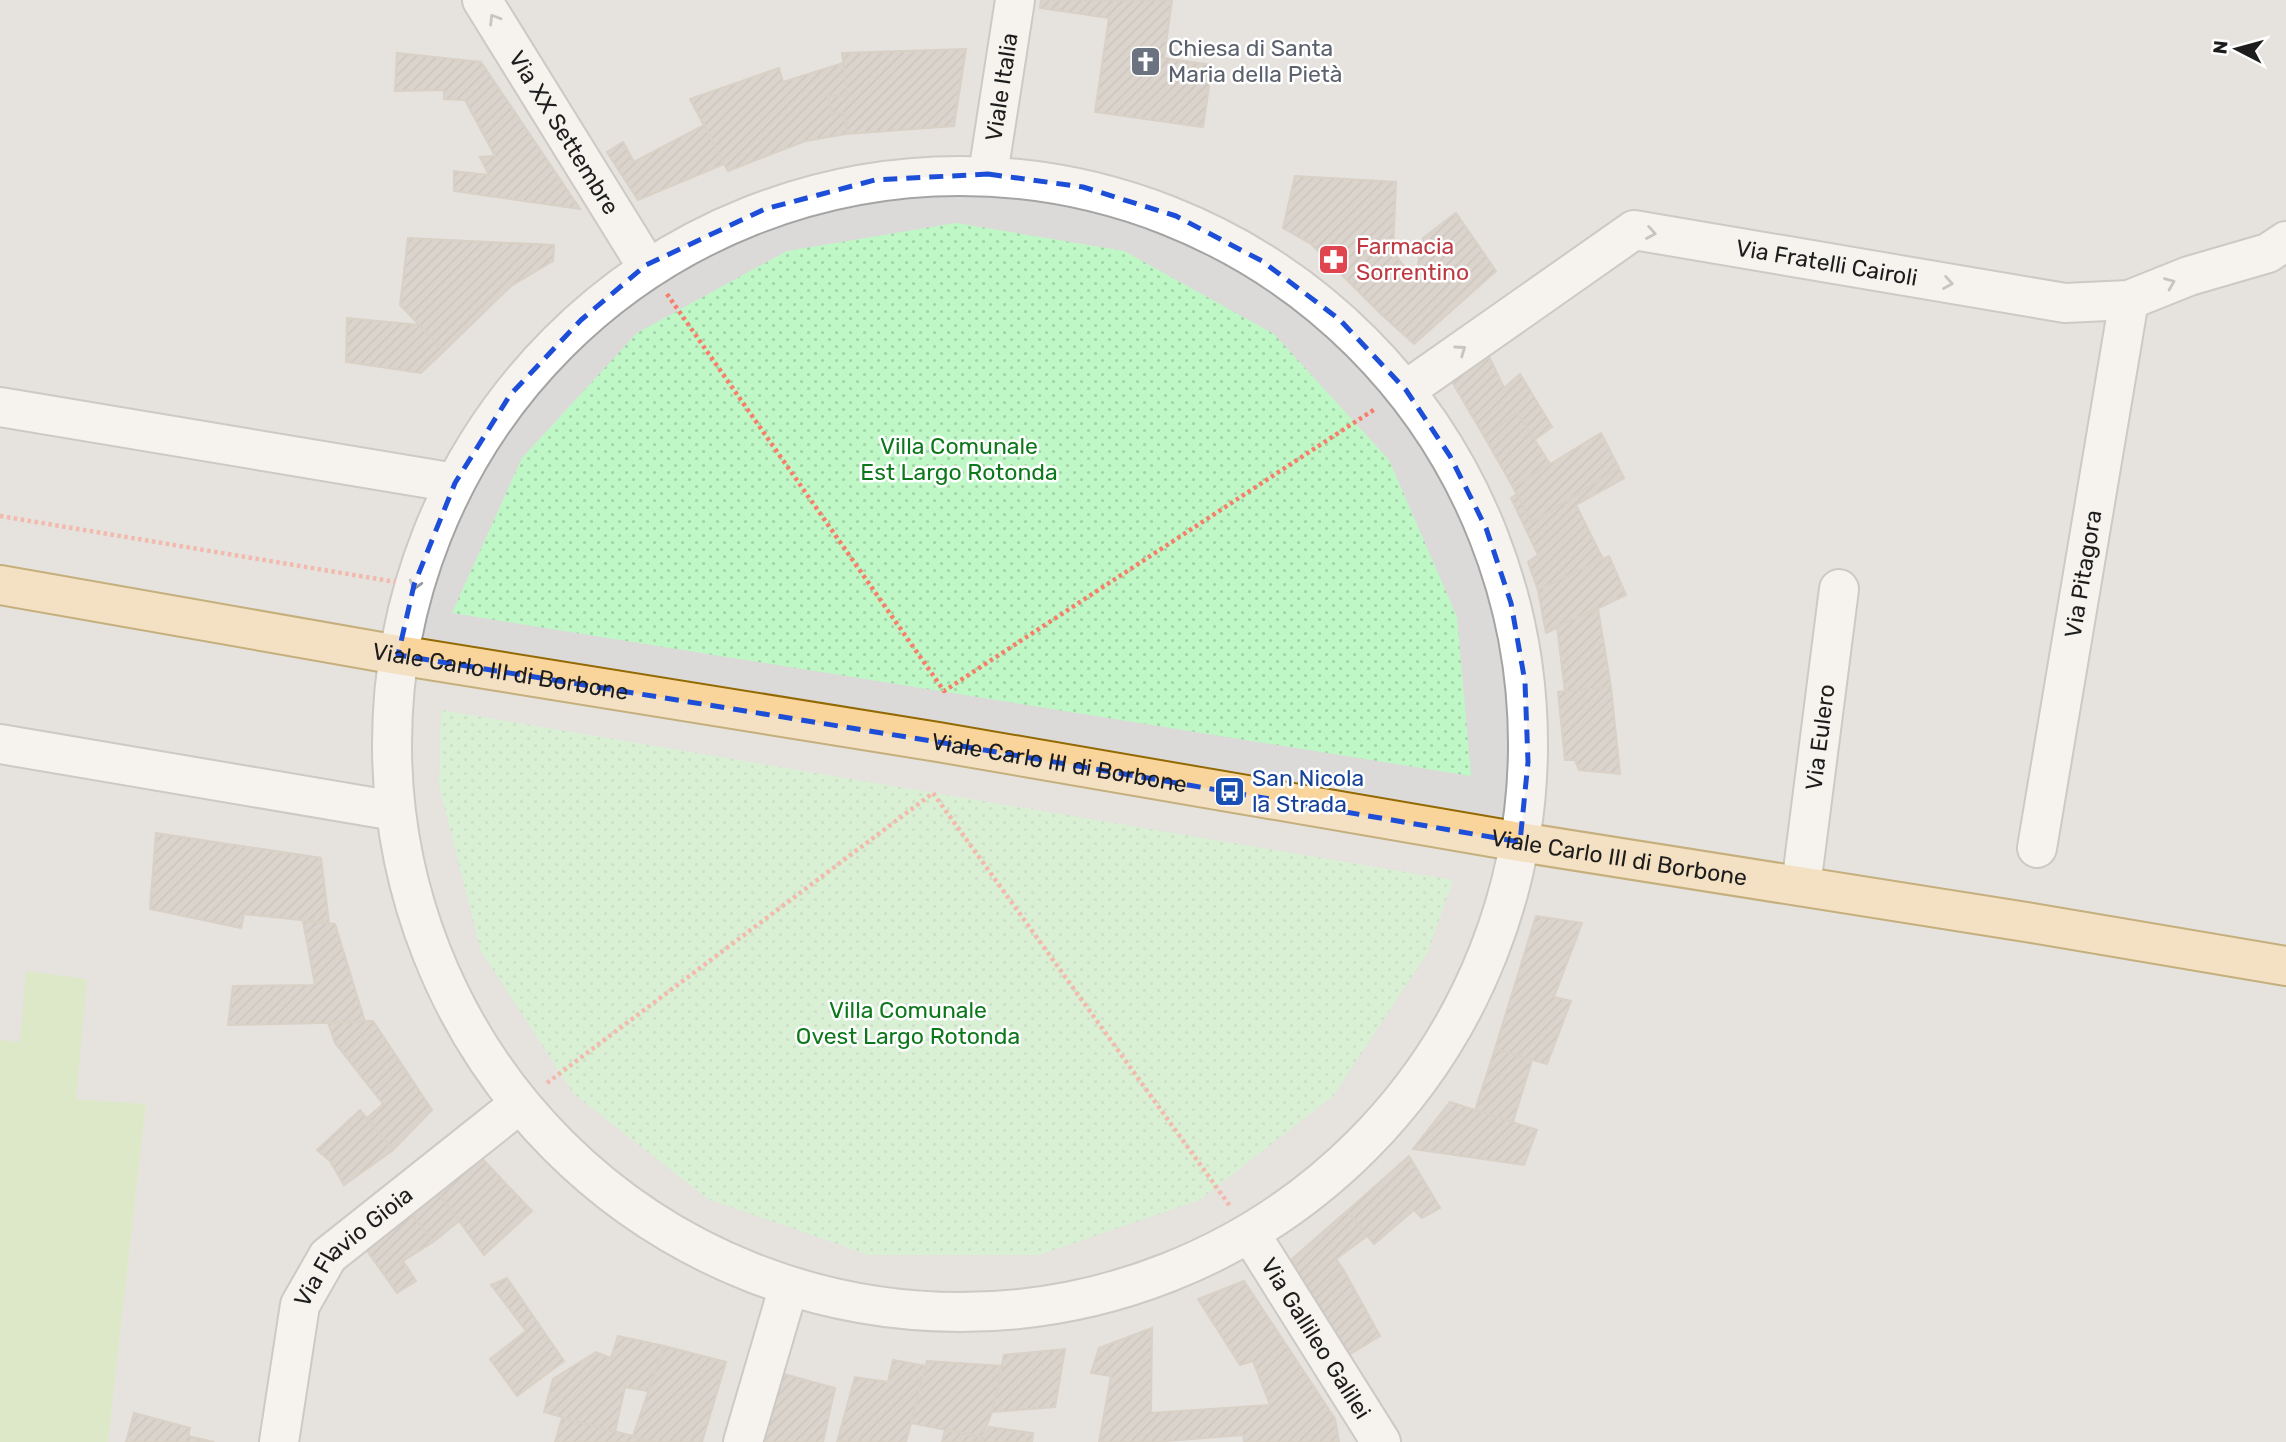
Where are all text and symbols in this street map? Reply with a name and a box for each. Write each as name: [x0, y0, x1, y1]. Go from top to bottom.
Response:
one-way arrow: [489, 14, 502, 27]
north arrow: [2202, 14, 2272, 84]
street label: Viale Italia: [979, 31, 1024, 143]
place label: Chiesa di Santa Maria della Pietà: [1168, 34, 1343, 88]
text: N: [2208, 39, 2233, 55]
church icon: Chiesa di Santa Maria della Pietà: [1128, 44, 1162, 78]
street label: Via XX Settembre: [503, 46, 625, 220]
one-way arrow: [1645, 225, 1657, 240]
place label: Farmacia Sorrentino: [1356, 232, 1469, 286]
street label: Via Fratelli Cairoli: [1734, 233, 1920, 292]
pharmacy icon: Farmacia Sorrentino: [1316, 242, 1350, 276]
one-way arrow: [1942, 275, 1954, 290]
one-way arrow: [2164, 278, 2176, 292]
one-way arrow: [1454, 345, 1467, 358]
park label: Villa Comunale Est Largo Rotonda: [860, 432, 1058, 486]
street label: Via Pitagora: [2059, 508, 2108, 640]
one-way arrow: [408, 579, 423, 591]
street label: Viale Carlo III di Borbone: [370, 637, 631, 706]
street label: Via Eulero: [1799, 682, 1841, 792]
street label: Viale Carlo III di Borbone: [929, 727, 1189, 799]
place label: San Nicola la Strada: [1252, 764, 1364, 818]
bus stop icon: San Nicola la Strada: [1212, 774, 1246, 808]
street label: Viale Carlo III di Borbone: [1489, 823, 1749, 892]
park label: Villa Comunale Ovest Largo Rotonda: [796, 996, 1020, 1050]
street label: Via Flavio Gioia: [288, 1180, 418, 1312]
street label: Via Gallileo Galilei: [1255, 1253, 1377, 1424]

